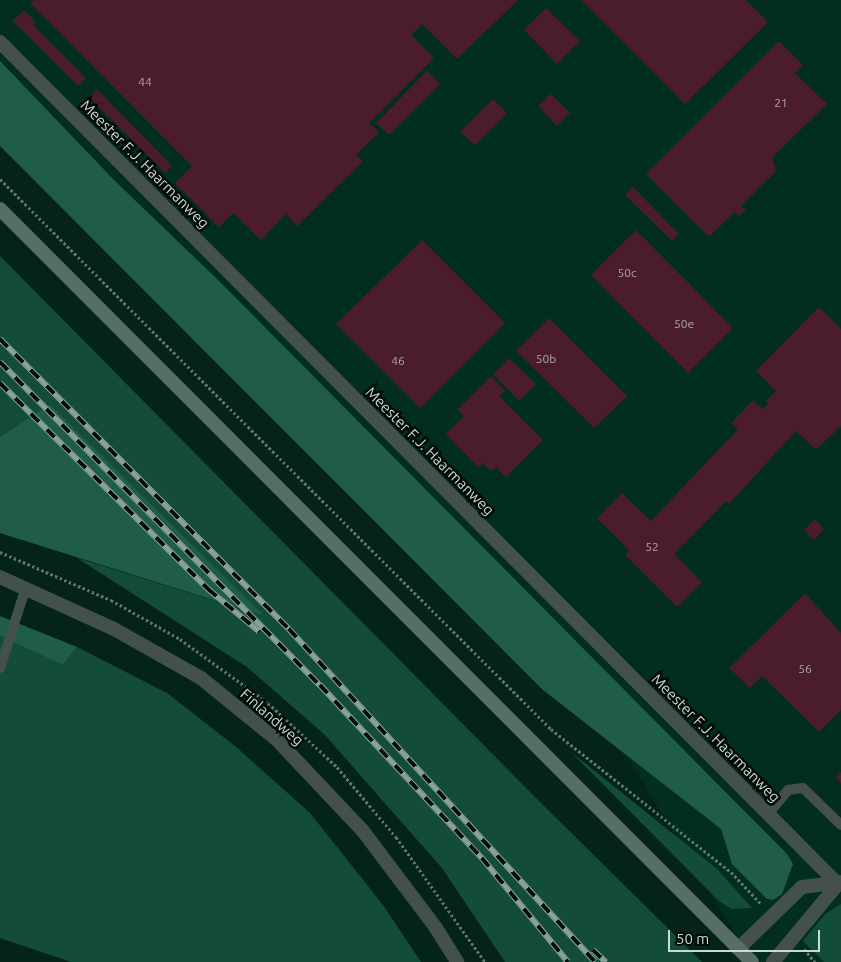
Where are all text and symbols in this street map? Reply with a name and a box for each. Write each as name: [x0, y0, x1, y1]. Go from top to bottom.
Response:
house number: 44: [138, 75, 152, 89]
street label: Meester F.J. Haarmanweg: [77, 96, 213, 232]
house number: 21: [774, 96, 788, 110]
house number: 50c: [617, 266, 637, 280]
house number: 50e: [674, 317, 694, 331]
house number: 50b: [536, 352, 556, 366]
house number: 46: [391, 354, 405, 368]
street label: Meester F.J. Haarmanweg: [362, 383, 498, 519]
house number: 52: [645, 540, 659, 554]
house number: 56: [798, 662, 812, 676]
street label: Meester F.J. Haarmanweg: [648, 670, 784, 806]
street label: Finlandweg: [237, 685, 307, 749]
scale bar: [671, 920, 824, 952]
text: 50 m: [676, 930, 709, 947]

